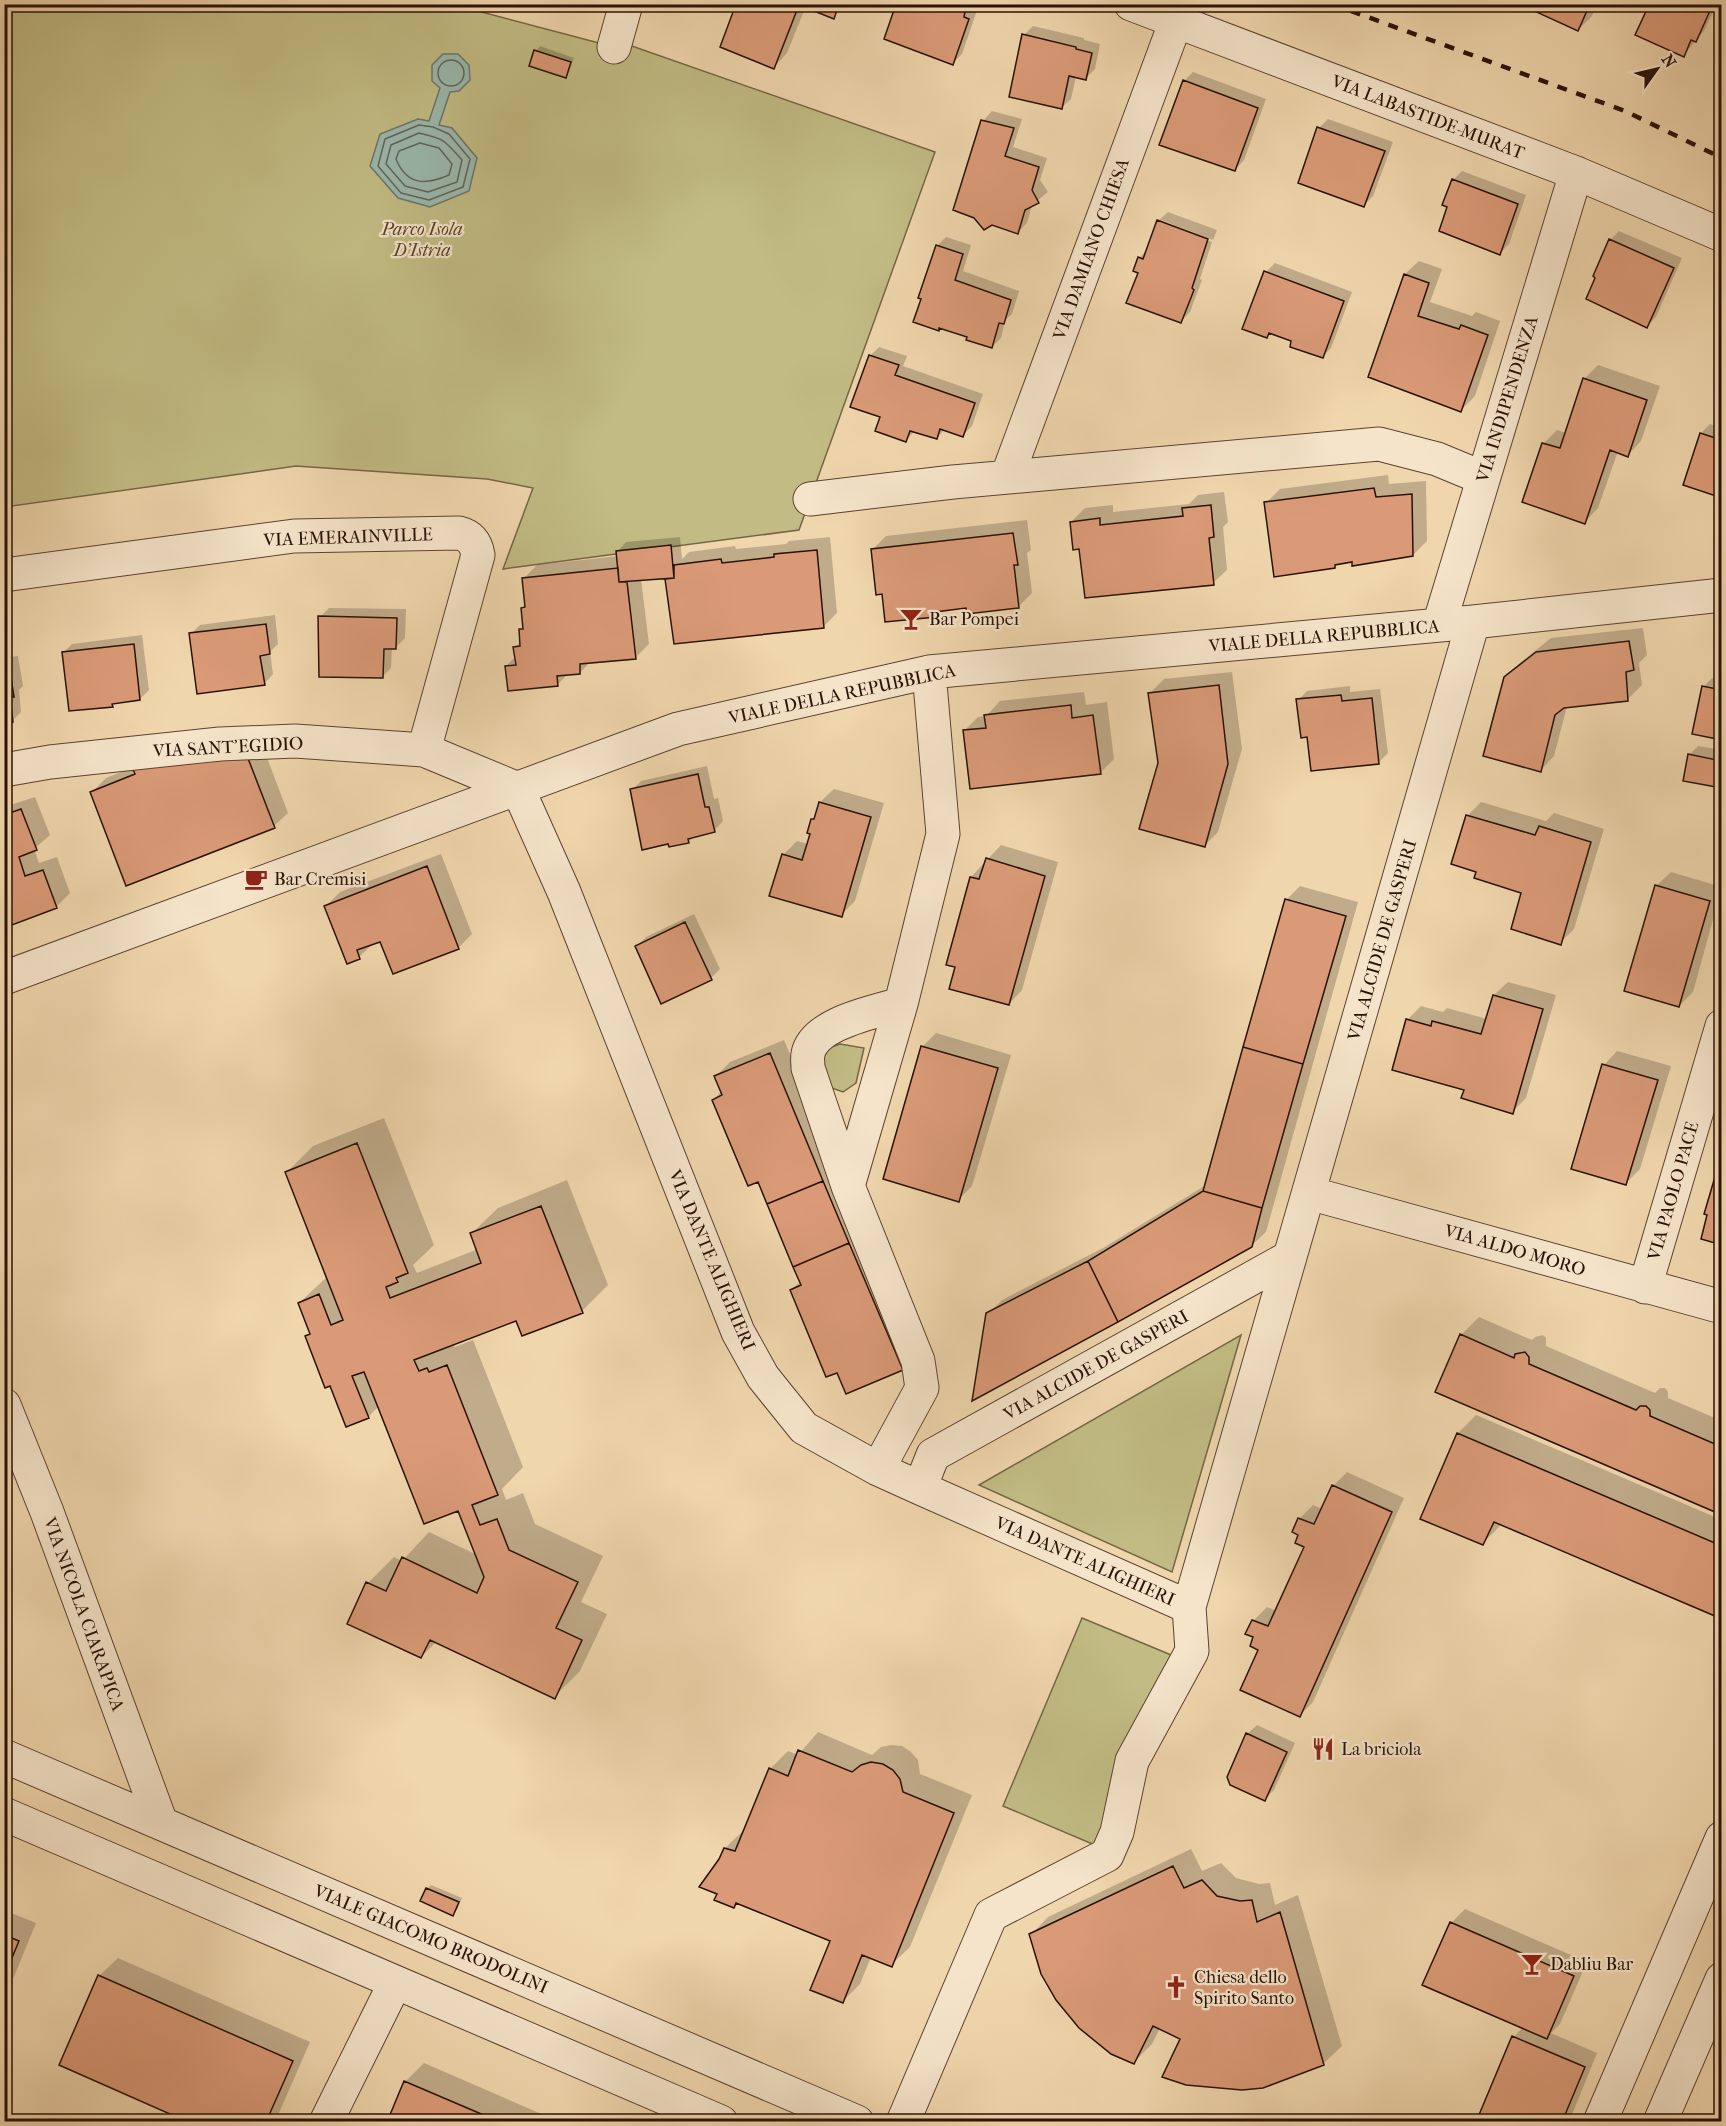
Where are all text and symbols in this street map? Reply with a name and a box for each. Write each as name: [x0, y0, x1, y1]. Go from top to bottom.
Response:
north arrow: [1627, 39, 1687, 99]
text: N: [1658, 51, 1681, 72]
street label: VIA LABASTIDE-MURAT: [1327, 71, 1528, 164]
street label: VIA DAMIANO CHIESA: [1049, 155, 1134, 344]
park label: Parco Isola D'Istria: [380, 219, 463, 261]
street label: VIA INDIPENDENZA: [1472, 313, 1543, 486]
street label: VIA EMERAINVILLE: [262, 524, 433, 551]
bar icon: Bar Pompei: [898, 606, 924, 632]
place label: Bar Pompei: [929, 609, 1020, 630]
street label: VIALE DELLA REPUBBLICA: [1207, 616, 1441, 657]
street label: VIALE DELLA REPUBBLICA: [726, 660, 958, 729]
street label: VIA SANT'EGIDIO: [151, 733, 304, 762]
street label: VIA ALCIDE DE GASPERI: [1343, 837, 1421, 1044]
cafe icon: Bar Cremisi: [243, 866, 269, 892]
place label: Bar Cremisi: [274, 869, 367, 890]
street label: VIA PAOLO PACE: [1643, 1119, 1703, 1264]
street label: VIA DANTE ALIGHIERI: [664, 1166, 759, 1354]
street label: VIA ALDO MORO: [1441, 1220, 1588, 1281]
street label: VIA ALCIDE DE GASPERI: [999, 1306, 1192, 1426]
street label: VIA DANTE ALIGHIERI: [991, 1512, 1178, 1611]
street label: VIA NICOLA CIARAPICA: [38, 1514, 128, 1714]
restaurant icon: La briciola: [1310, 1736, 1336, 1762]
place label: La briciola: [1341, 1739, 1422, 1760]
street label: VIALE GIACOMO BRODOLINI: [310, 1880, 551, 1998]
bar icon: Dabliu Bar: [1519, 1951, 1545, 1977]
place label: Dabliu Bar: [1550, 1954, 1634, 1975]
place label: Chiesa dello Spirito Santo: [1194, 1967, 1294, 2009]
church icon: Chiesa dello Spirito Santo: [1163, 1974, 1189, 2000]

